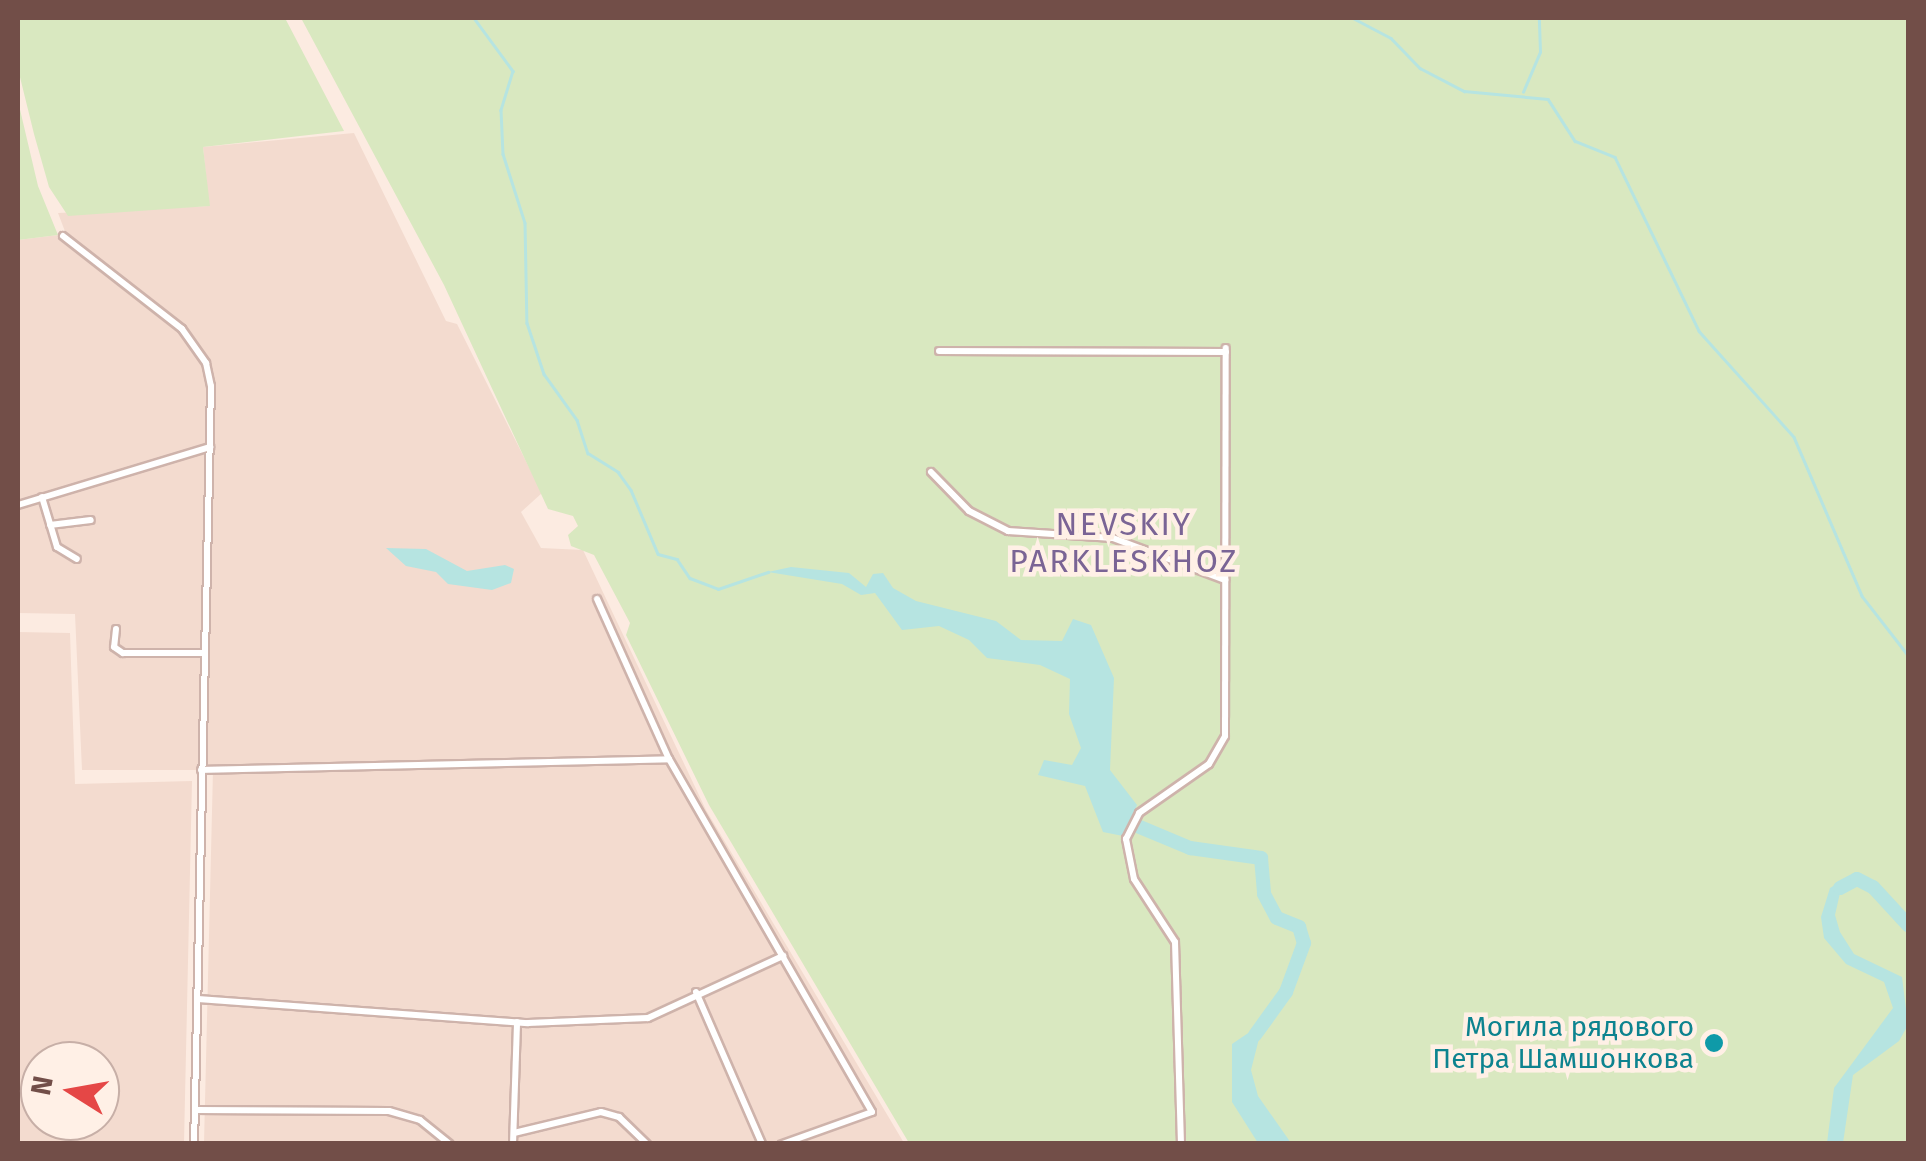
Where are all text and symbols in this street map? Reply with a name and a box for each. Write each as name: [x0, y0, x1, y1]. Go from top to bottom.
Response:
district label: NEVSKIY PARKLESKHOZ: [1009, 506, 1239, 581]
place label: Могила рядового Петра Шамшонкова: [1432, 1010, 1694, 1076]
marker: Могила рядового Петра Шамшонкова: [1703, 1032, 1725, 1054]
north arrow: [20, 1041, 120, 1141]
text: N: [24, 1073, 60, 1098]

